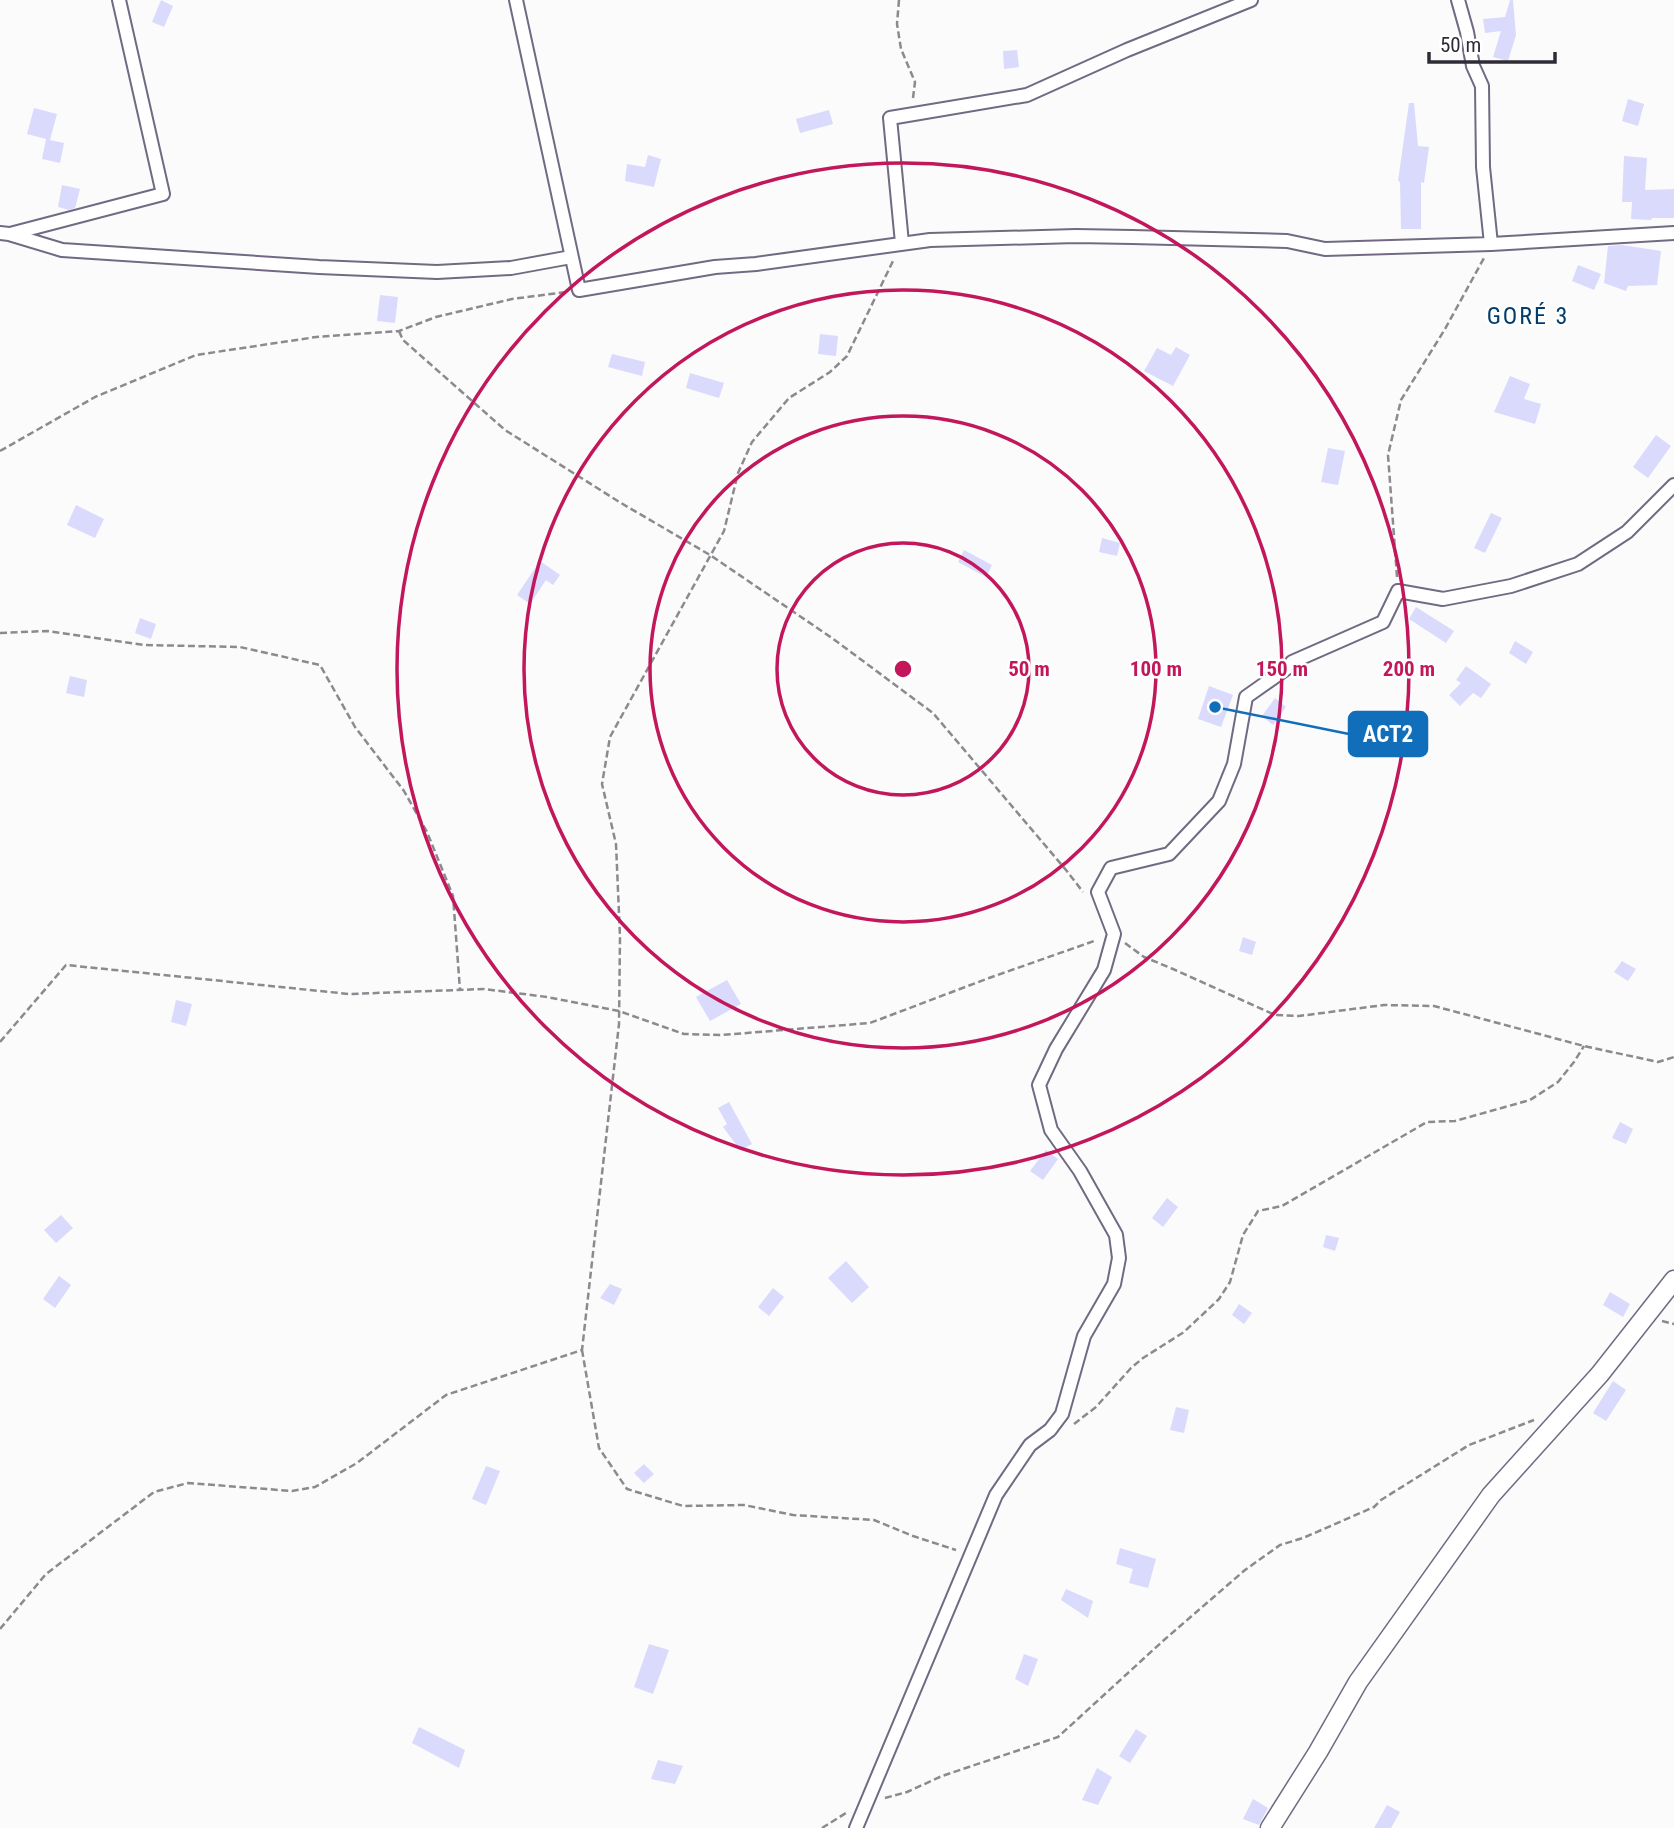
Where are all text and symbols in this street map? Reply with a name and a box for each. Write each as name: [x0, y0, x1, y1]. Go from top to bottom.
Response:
scale bar: [1429, 21, 1555, 65]
text: 50 m: [1440, 33, 1481, 57]
district label: GORÉ 3: [1487, 302, 1569, 330]
centre of rings: [891, 657, 915, 681]
text: 50 m: [1008, 657, 1050, 681]
text: 100 m: [1130, 657, 1182, 681]
text: 150 m: [1256, 657, 1308, 681]
text: 200 m: [1383, 657, 1435, 681]
callout: ACT2: [1349, 712, 1427, 756]
text: ACT2: [1363, 721, 1413, 748]

